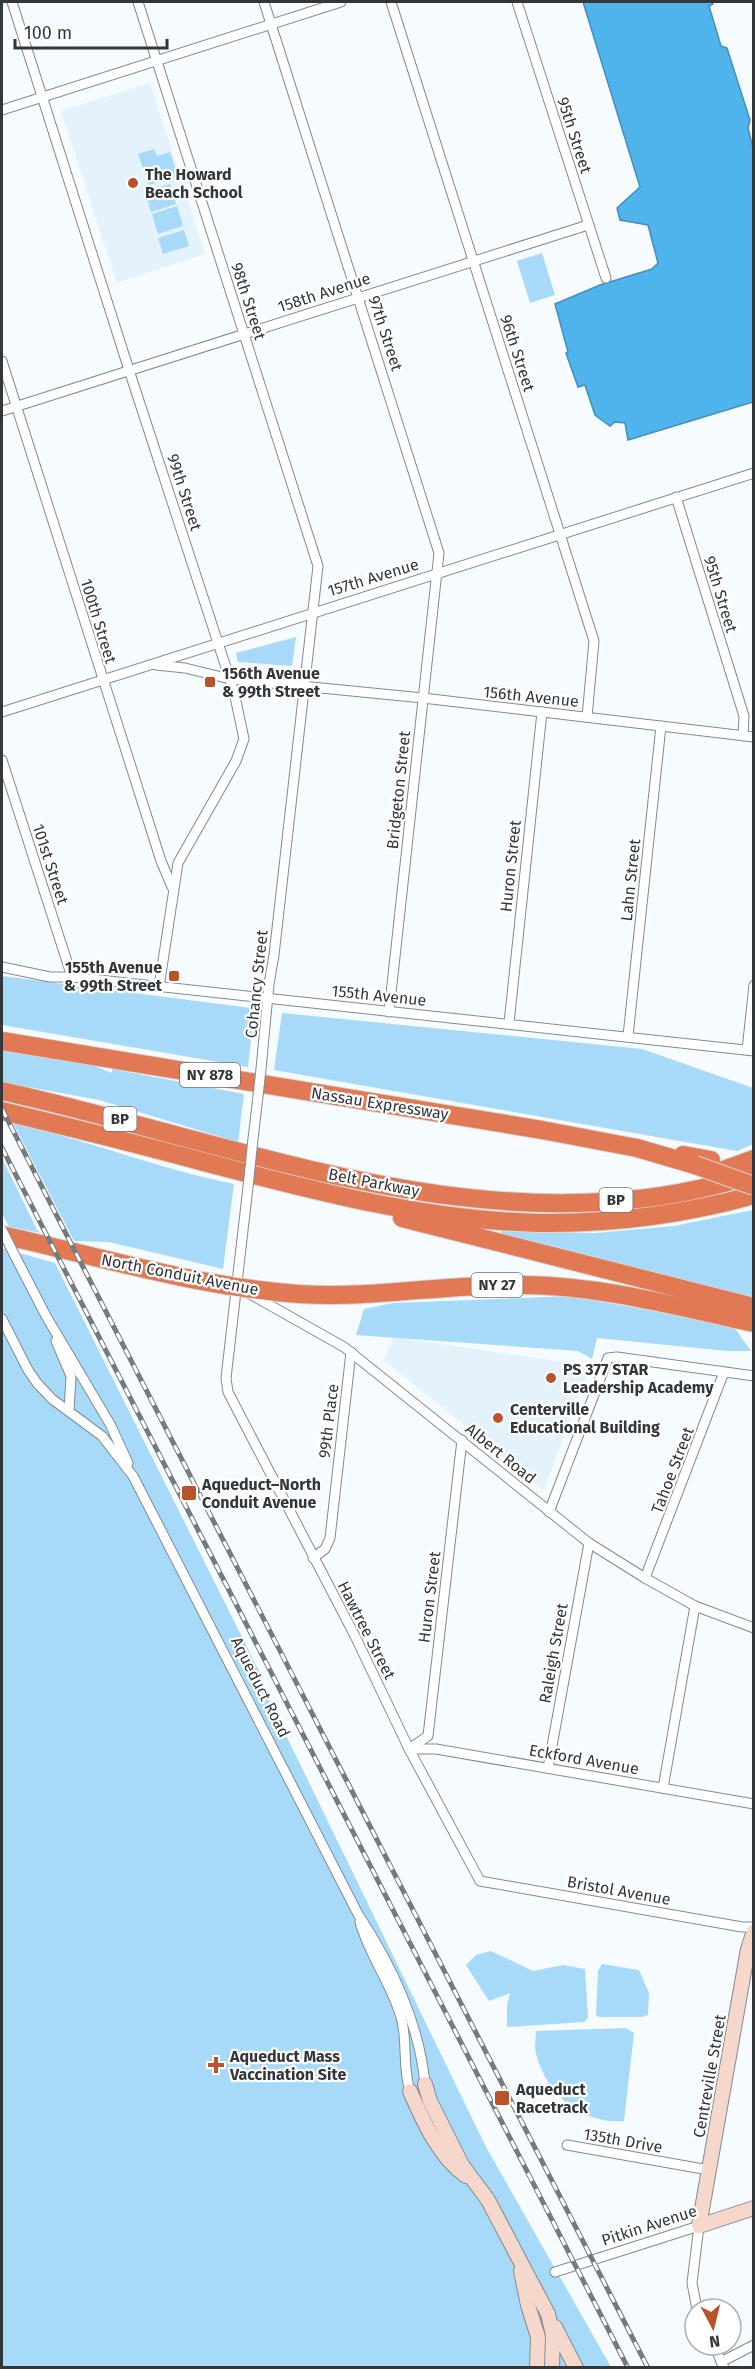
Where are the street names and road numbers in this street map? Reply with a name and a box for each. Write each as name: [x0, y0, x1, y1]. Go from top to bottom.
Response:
street label: 95th Street: [553, 95, 596, 176]
street label: 98th Street: [227, 260, 270, 342]
street label: 158th Avenue: [275, 269, 373, 316]
street label: 97th Street: [364, 293, 407, 373]
street label: 96th Street: [496, 312, 539, 394]
street label: 99th Street: [163, 451, 206, 533]
street label: 95th Street: [700, 554, 741, 635]
street label: 157th Avenue: [325, 555, 421, 600]
street label: 100th Street: [77, 576, 120, 666]
street label: 156th Avenue: [482, 682, 580, 711]
street label: Bridgeton Street: [383, 730, 414, 850]
street label: Huron Street: [496, 819, 525, 913]
street label: 101st Street: [29, 822, 72, 907]
street label: Lahn Street: [617, 838, 644, 922]
street label: Cohancy Street: [241, 929, 272, 1039]
street label: 155th Avenue: [331, 981, 427, 1010]
road number: NY 878: [180, 1063, 240, 1087]
street label: Nassau Expressway: [310, 1083, 450, 1124]
road number: BP: [104, 1107, 136, 1131]
street label: Belt Parkway: [327, 1164, 421, 1201]
road number: BP: [600, 1188, 632, 1212]
street label: North Conduit Avenue: [100, 1250, 260, 1299]
road number: NY 27: [472, 1273, 522, 1297]
street label: 99th Place: [315, 1383, 342, 1459]
street label: Albert Road: [462, 1419, 540, 1488]
street label: Tahoe Street: [647, 1424, 698, 1516]
street label: Huron Street: [414, 1550, 445, 1644]
street label: Hawtree Street: [334, 1578, 400, 1683]
street label: Raleigh Street: [535, 1601, 572, 1705]
street label: Aqueduct Road: [227, 1634, 294, 1741]
street label: Eckford Avenue: [527, 1740, 640, 1779]
street label: Bristol Avenue: [566, 1872, 672, 1909]
street label: Centreville Street: [689, 2013, 730, 2139]
street label: 135th Drive: [582, 2124, 664, 2157]
street label: Pitkin Avenue: [599, 2201, 699, 2250]

